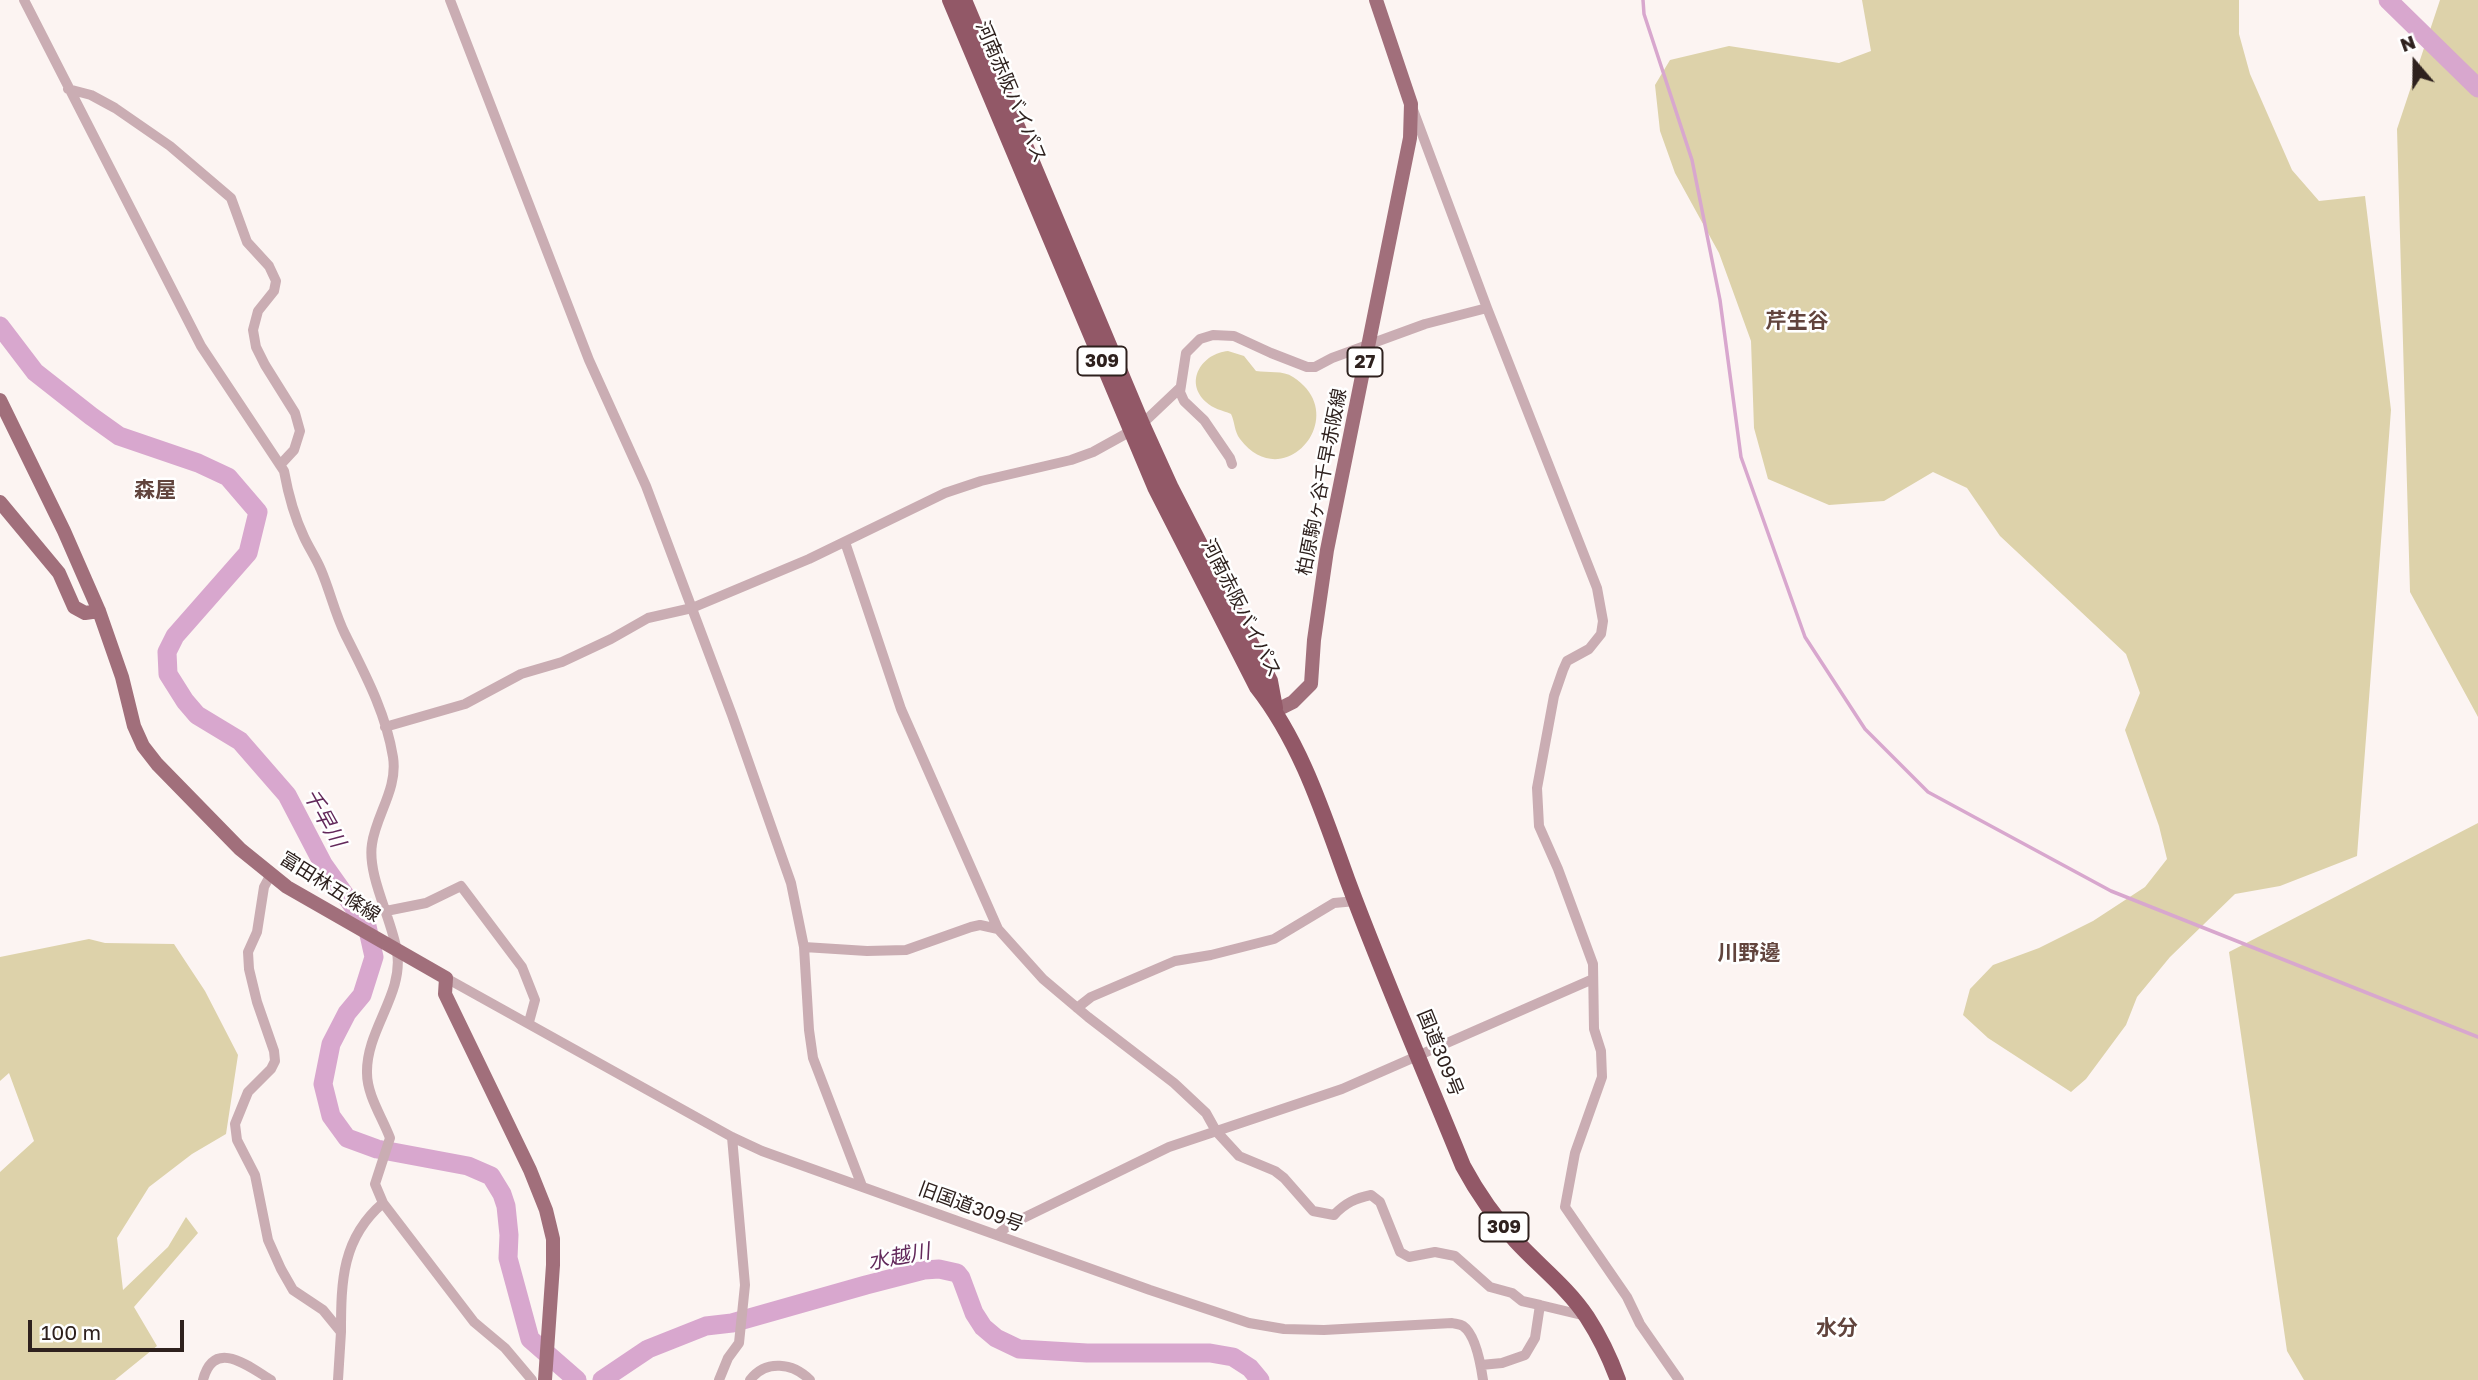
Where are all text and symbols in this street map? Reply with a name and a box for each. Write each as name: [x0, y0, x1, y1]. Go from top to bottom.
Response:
street label: 河南赤阪バイパス: [971, 18, 1051, 166]
north arrow: [2380, 28, 2450, 98]
text: N: [2397, 30, 2418, 56]
district label: 芹生谷: [1766, 308, 1828, 334]
road number: 309: [1078, 346, 1126, 376]
road number: 27: [1348, 348, 1382, 376]
street label: 柏原駒ヶ谷千早赤阪線: [1293, 387, 1351, 577]
district label: 森屋: [134, 477, 176, 503]
street label: 河南赤阪バイパス: [1196, 535, 1286, 681]
water label: 千早川: [298, 784, 350, 852]
street label: 富田林五條線: [276, 847, 384, 927]
district label: 川野邊: [1718, 940, 1780, 966]
street label: 国道309号: [1412, 1006, 1468, 1100]
street label: 旧国道309号: [915, 1177, 1027, 1237]
road number: 309: [1480, 1212, 1528, 1242]
water label: 水越川: [866, 1239, 932, 1275]
scale bar: [32, 1306, 187, 1350]
district label: 水分: [1816, 1315, 1858, 1341]
text: 100 m: [41, 1319, 101, 1345]

